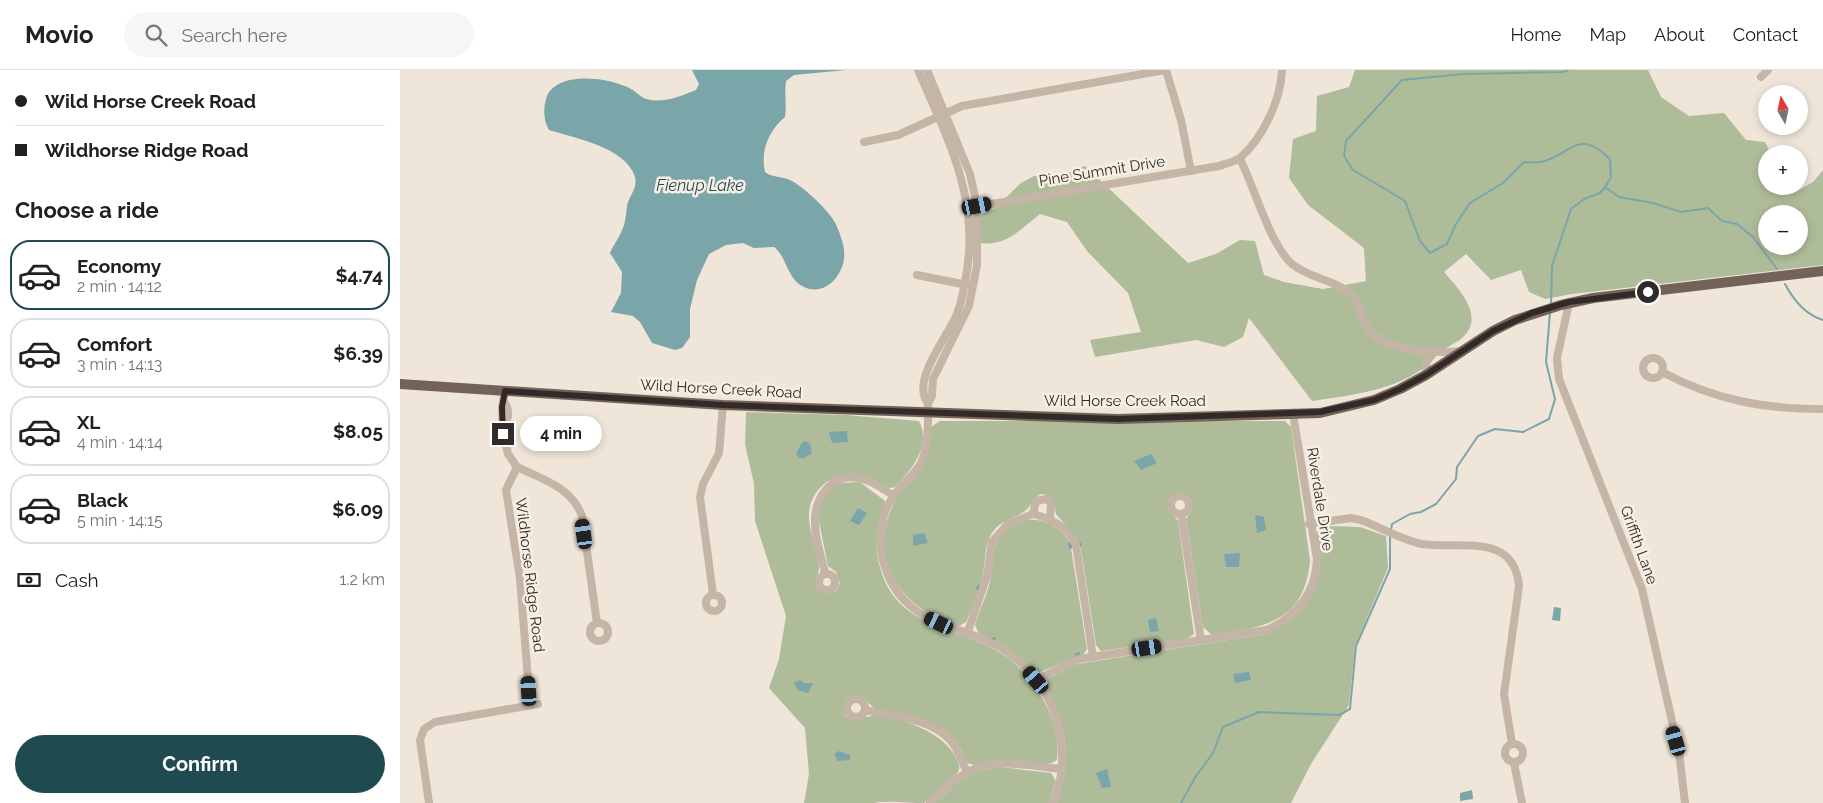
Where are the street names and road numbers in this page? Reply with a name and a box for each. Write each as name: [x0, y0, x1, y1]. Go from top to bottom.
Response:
street label: Pine Summit Drive: [1038, 152, 1167, 190]
street label: Wild Horse Creek Road: [640, 376, 802, 402]
street label: Wild Horse Creek Road: [1044, 392, 1206, 410]
street label: Riverdale Drive: [1303, 446, 1337, 552]
street label: Wildhorse Ridge Road: [512, 497, 548, 653]
street label: Griffith Lane: [1616, 503, 1662, 587]

